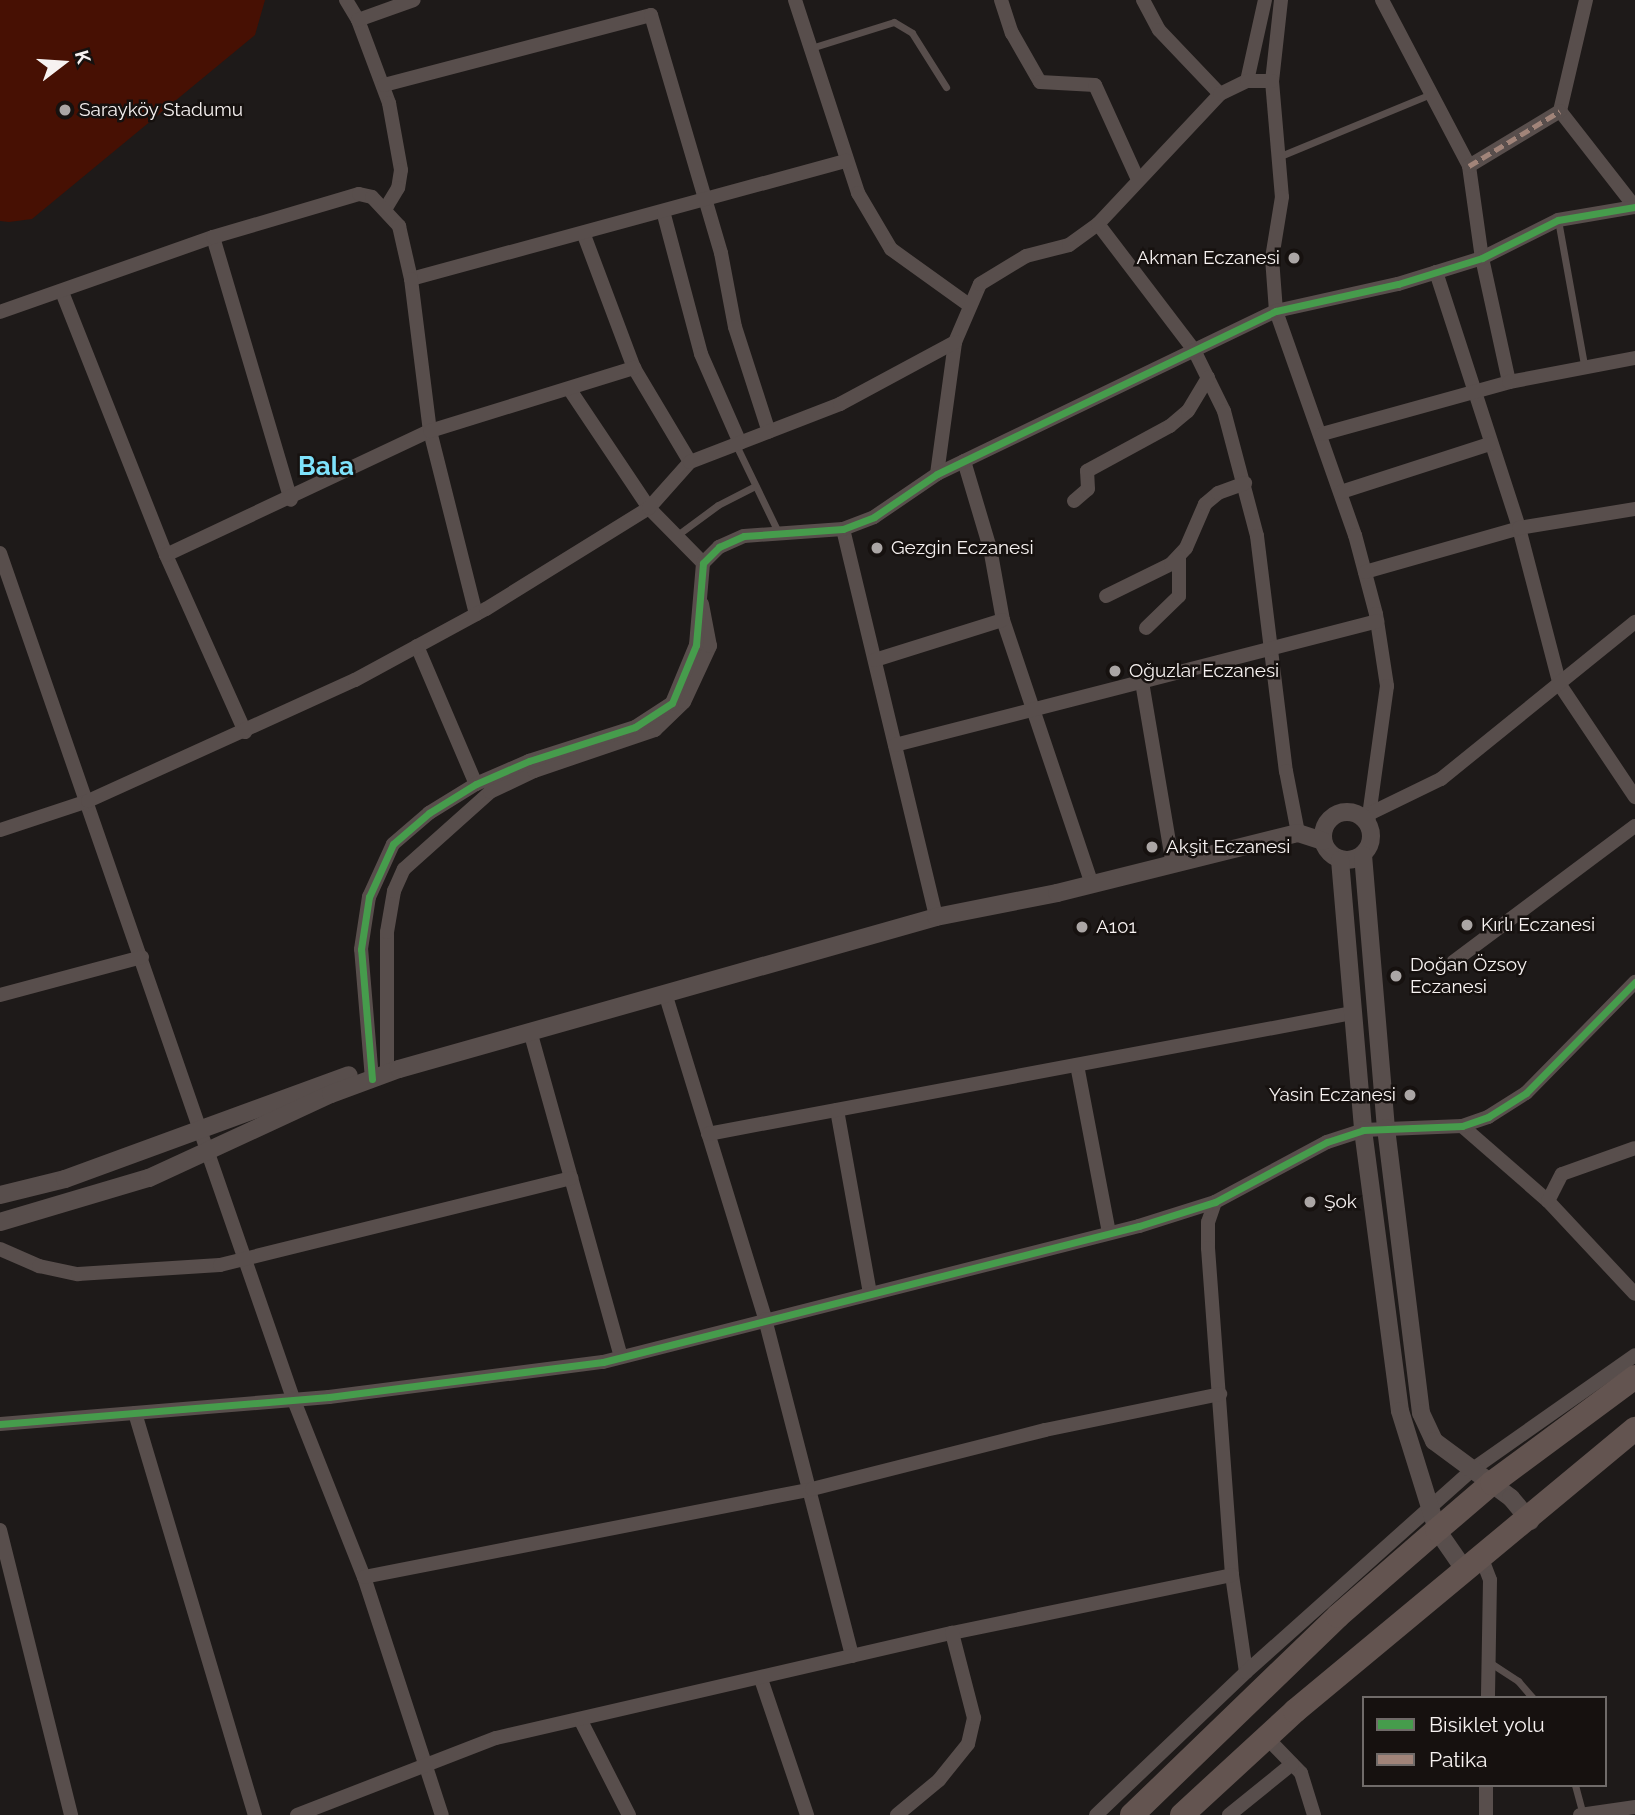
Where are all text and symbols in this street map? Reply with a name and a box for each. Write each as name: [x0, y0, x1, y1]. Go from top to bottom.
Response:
north arrow: [28, 28, 98, 98]
text: K: [71, 48, 95, 66]
place label: Sarayköy Stadumu: [79, 99, 243, 121]
marker: Sarayköy Stadumu: [57, 102, 73, 118]
place label: Akman Eczanesi: [1136, 247, 1280, 269]
marker: Akman Eczanesi: [1286, 250, 1302, 266]
district label: Bala: [298, 451, 354, 483]
place label: Gezgin Eczanesi: [891, 537, 1034, 559]
marker: Gezgin Eczanesi: [869, 540, 885, 556]
place label: Oğuzlar Eczanesi: [1129, 660, 1280, 682]
marker: Oğuzlar Eczanesi: [1107, 663, 1123, 679]
place label: Akşit Eczanesi: [1166, 836, 1290, 858]
marker: Akşit Eczanesi: [1144, 839, 1160, 855]
place label: Kırlı Eczanesi: [1481, 914, 1595, 936]
place label: A101: [1096, 916, 1137, 938]
marker: Kırlı Eczanesi: [1459, 917, 1475, 933]
marker: A101: [1074, 919, 1090, 935]
place label: Doğan Özsoy Eczanesi: [1410, 954, 1527, 998]
marker: Doğan Özsoy Eczanesi: [1388, 968, 1404, 984]
place label: Yasin Eczanesi: [1269, 1084, 1396, 1106]
marker: Yasin Eczanesi: [1402, 1087, 1418, 1103]
place label: Şok: [1324, 1191, 1357, 1213]
marker: Şok: [1302, 1194, 1318, 1210]
legend: [1362, 1696, 1607, 1787]
text: Bisiklet yolu: [1429, 1712, 1545, 1737]
text: Patika: [1429, 1747, 1487, 1772]

